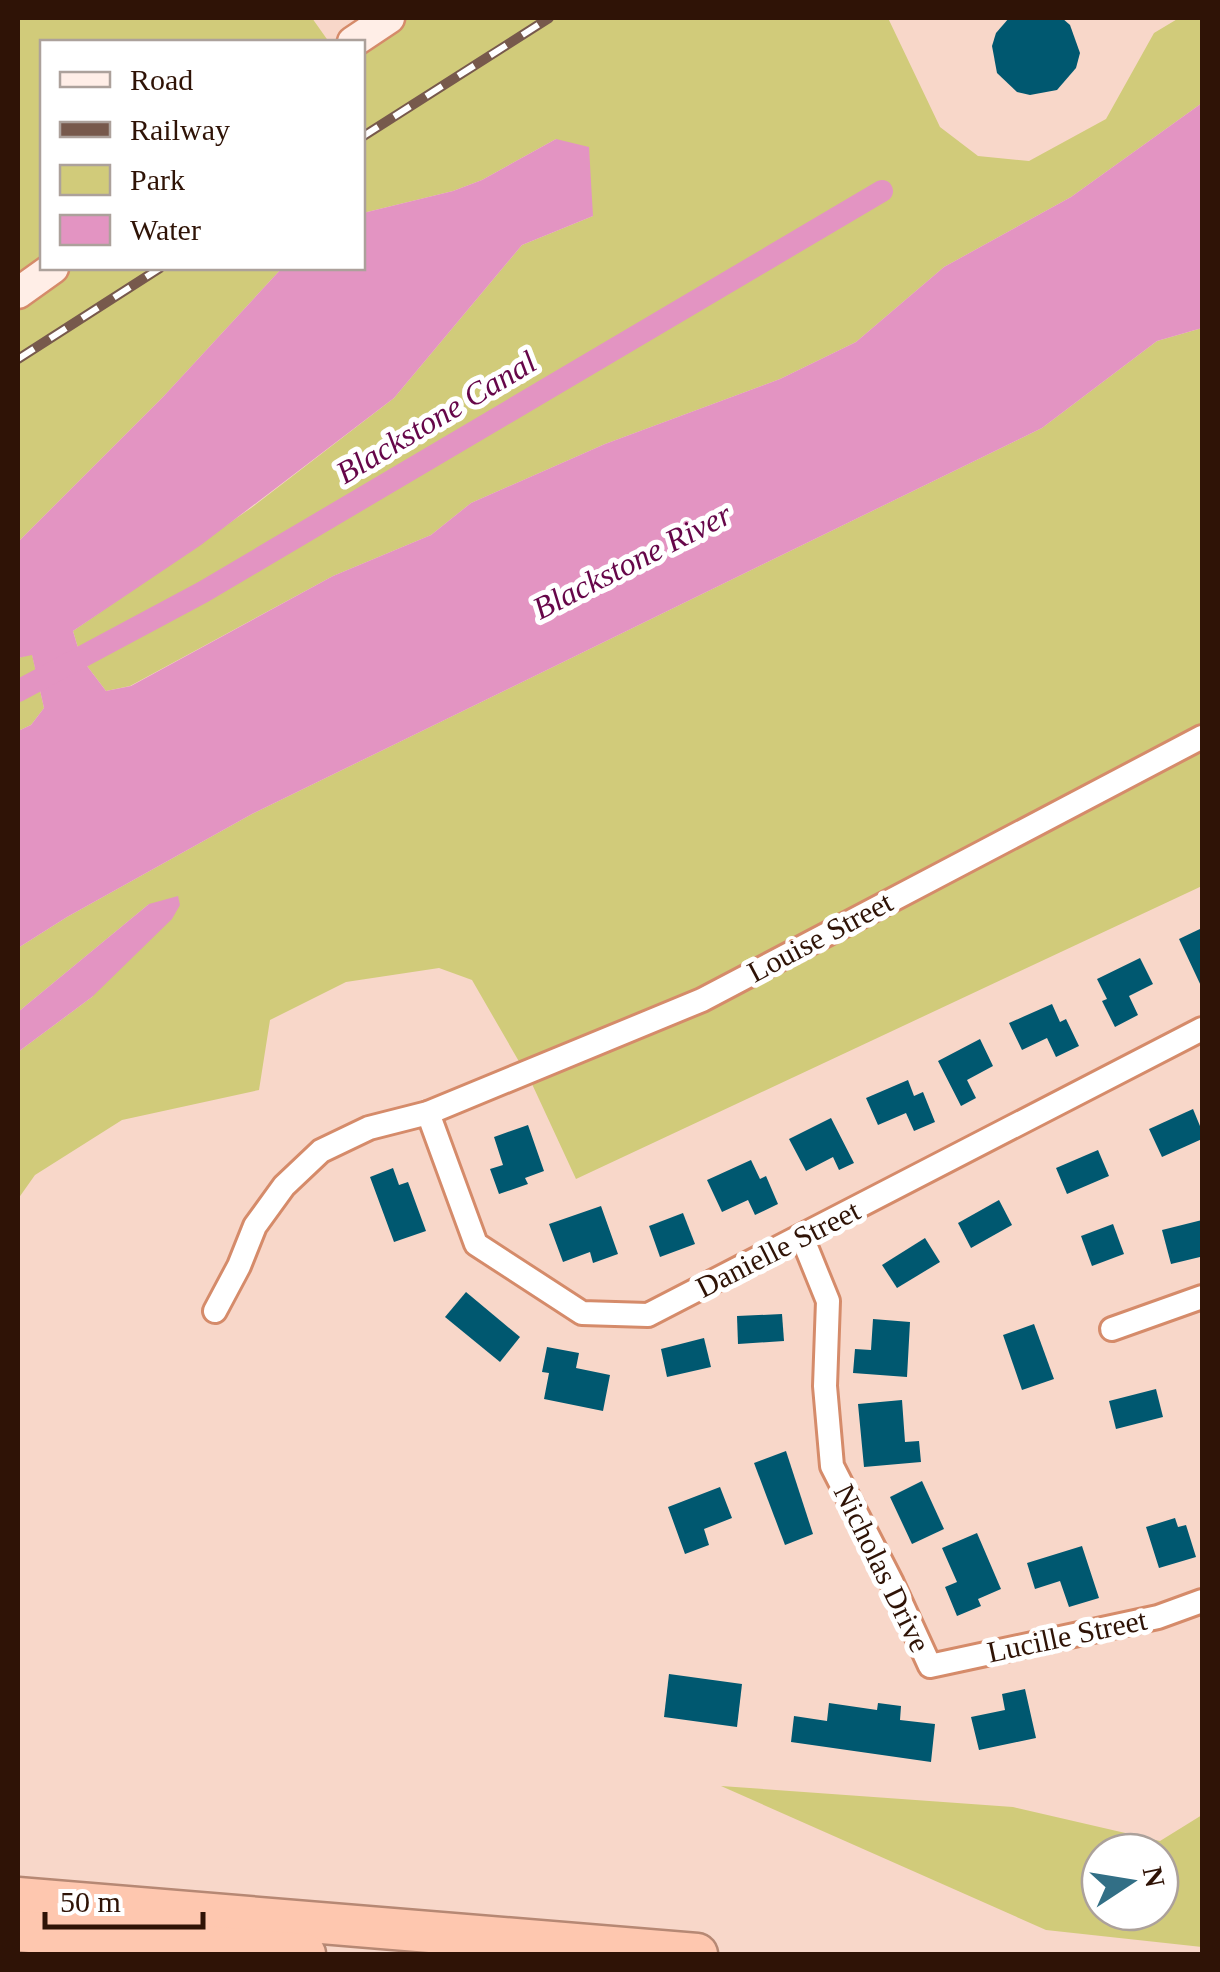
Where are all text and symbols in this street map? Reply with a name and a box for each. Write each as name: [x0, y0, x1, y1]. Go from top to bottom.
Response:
legend: [40, 40, 365, 270]
text: Road: [130, 63, 193, 96]
text: Railway: [130, 113, 230, 146]
text: Park: [130, 163, 185, 196]
text: Water: [130, 213, 201, 246]
water label: Blackstone Canal: [330, 343, 542, 491]
water label: Blackstone River: [527, 495, 738, 626]
street label: Louise Street: [742, 884, 898, 988]
street label: Danielle Street: [690, 1193, 866, 1304]
street label: Nicholas Drive: [828, 1479, 937, 1657]
street label: Lucille Street: [984, 1602, 1150, 1669]
north arrow: [1080, 1832, 1180, 1932]
text: N: [1137, 1864, 1171, 1890]
scale bar: [45, 1867, 202, 1929]
text: 50 m: [60, 1885, 121, 1918]

